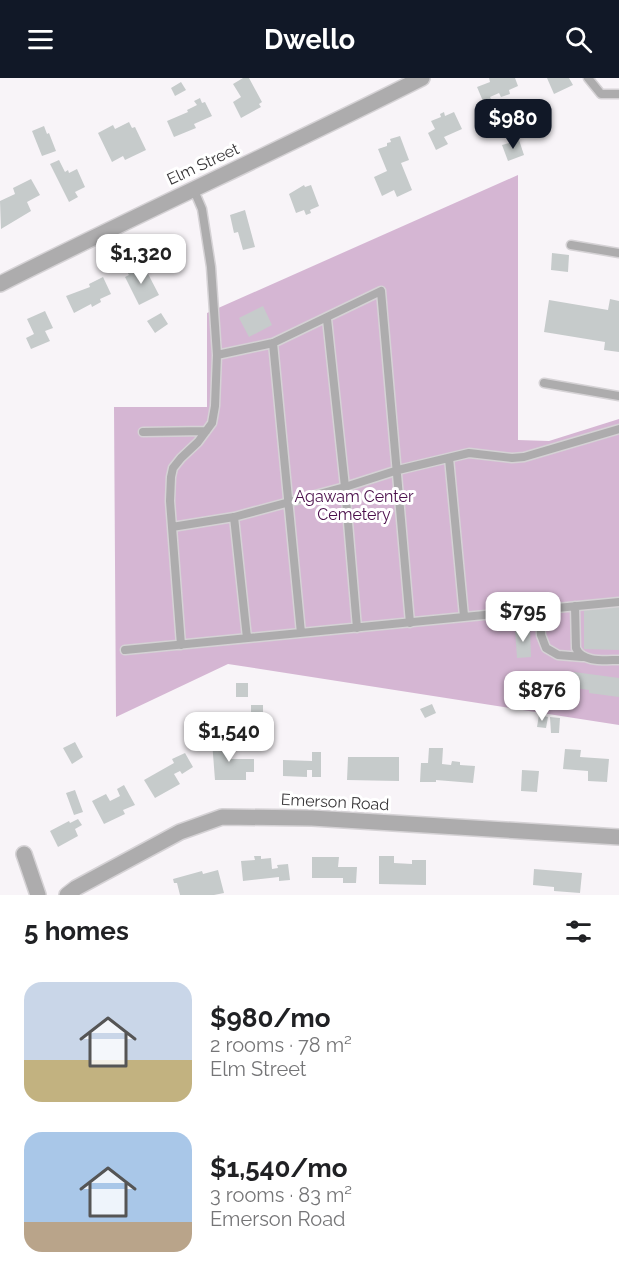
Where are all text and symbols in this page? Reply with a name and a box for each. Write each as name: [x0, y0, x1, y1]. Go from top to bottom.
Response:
icon: menu: [24, 23, 57, 56]
icon: search: [562, 23, 595, 56]
text: Dwello: [264, 24, 355, 55]
pin: $980: [477, 99, 549, 150]
text: $980: [489, 106, 537, 130]
street label: Elm Street: [164, 139, 243, 189]
pin: $1,320: [92, 234, 190, 285]
text: $1,320: [110, 241, 172, 265]
park label: Agawam Center Cemetery: [294, 487, 414, 524]
pin: $795: [487, 592, 559, 643]
text: $795: [500, 599, 546, 623]
pin: $876: [506, 671, 578, 722]
text: $876: [518, 678, 566, 702]
pin: $1,540: [180, 712, 278, 763]
text: $1,540: [198, 719, 260, 743]
street label: Emerson Road: [280, 790, 390, 814]
icon: filters: [562, 915, 595, 948]
text: 5 homes: [24, 916, 129, 946]
text: $980/mo: [210, 1003, 330, 1033]
icon: home: [72, 1006, 144, 1078]
text: 2 rooms · 78 m²: [210, 1033, 352, 1057]
text: Elm Street: [210, 1057, 307, 1081]
text: $1,540/mo: [210, 1153, 348, 1183]
icon: home: [72, 1156, 144, 1228]
text: 3 rooms · 83 m²: [210, 1183, 352, 1207]
text: Emerson Road: [210, 1207, 346, 1231]

